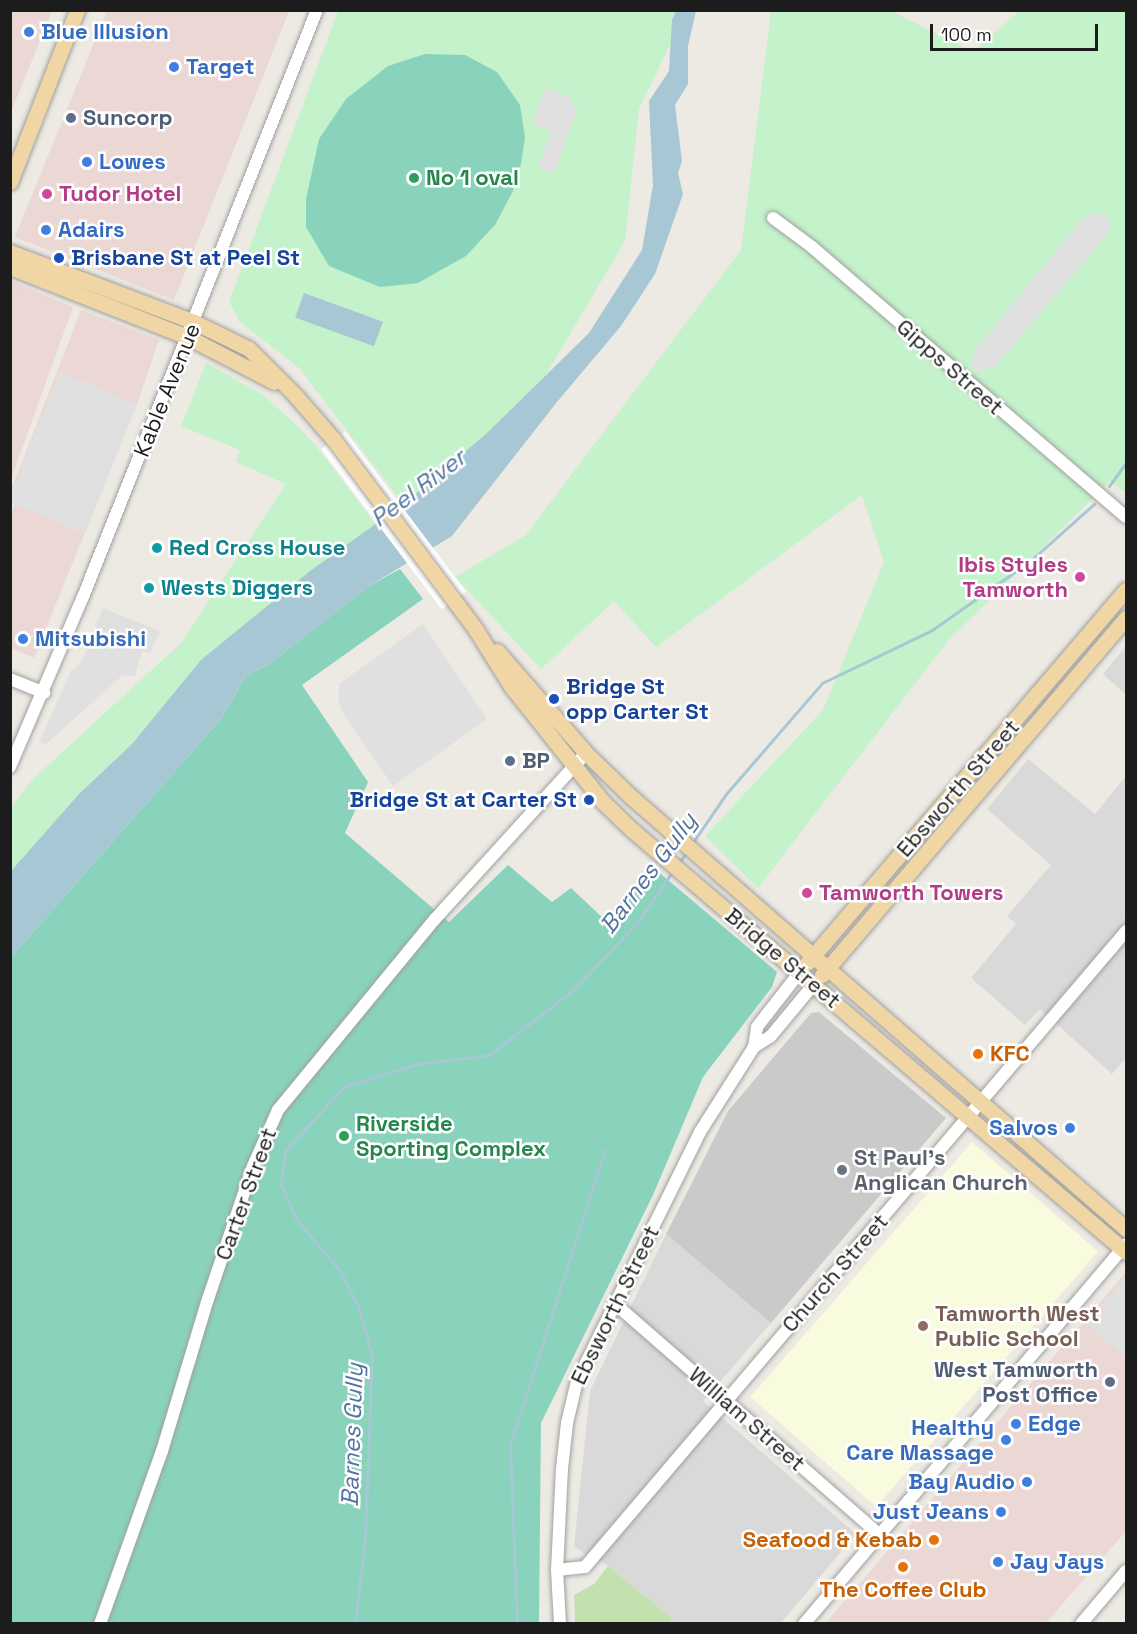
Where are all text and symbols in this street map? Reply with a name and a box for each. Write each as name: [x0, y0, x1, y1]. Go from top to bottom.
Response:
scale bar: [933, 12, 1101, 50]
place label: Blue Illusion: [41, 19, 169, 45]
text: 100 m: [941, 23, 992, 46]
marker: Blue Illusion: [22, 25, 36, 39]
place label: Target: [186, 54, 254, 80]
marker: Target: [167, 60, 181, 74]
place label: Suncorp: [83, 105, 173, 131]
marker: Suncorp: [64, 111, 78, 125]
place label: Lowes: [99, 149, 166, 175]
marker: Lowes: [80, 155, 94, 169]
place label: No 1 oval: [426, 165, 519, 191]
marker: No 1 oval: [407, 171, 421, 185]
place label: Tudor Hotel: [59, 181, 181, 207]
marker: Tudor Hotel: [40, 187, 54, 201]
place label: Adairs: [58, 217, 125, 243]
marker: Adairs: [39, 223, 53, 237]
place label: Brisbane St at Peel St: [71, 245, 300, 271]
marker: Brisbane St at Peel St: [52, 251, 66, 265]
street label: Gipps Street: [891, 313, 1009, 421]
street label: Kable Avenue: [128, 319, 206, 461]
water label: Peel River: [365, 443, 471, 533]
place label: Red Cross House: [169, 535, 345, 561]
marker: Red Cross House: [150, 541, 164, 555]
place label: Ibis Styles Tamworth: [958, 551, 1068, 602]
marker: Ibis Styles Tamworth: [1073, 570, 1087, 584]
place label: Wests Diggers: [161, 575, 313, 601]
marker: Wests Diggers: [142, 581, 156, 595]
place label: Mitsubishi: [35, 626, 146, 652]
marker: Mitsubishi: [16, 632, 30, 646]
place label: Bridge St opp Carter St: [566, 673, 709, 724]
marker: Bridge St opp Carter St: [547, 692, 561, 706]
street label: Ebsworth Street: [891, 714, 1025, 862]
place label: BP: [522, 748, 550, 774]
marker: BP: [503, 754, 517, 768]
place label: Bridge St at Carter St: [349, 787, 577, 813]
marker: Bridge St at Carter St: [582, 793, 596, 807]
water label: Barnes Gully: [593, 807, 703, 939]
place label: Tamworth Towers: [819, 880, 1004, 906]
marker: Tamworth Towers: [800, 886, 814, 900]
street label: Bridge Street: [720, 902, 846, 1014]
place label: KFC: [990, 1041, 1030, 1067]
marker: KFC: [971, 1047, 985, 1061]
place label: Riverside Sporting Complex: [356, 1110, 546, 1162]
place label: Salvos: [989, 1115, 1058, 1141]
marker: Salvos: [1063, 1121, 1077, 1135]
street label: Carter Street: [210, 1124, 282, 1264]
marker: Riverside Sporting Complex: [337, 1129, 351, 1143]
place label: St Paul's Anglican Church: [854, 1144, 1028, 1196]
marker: St Paul's Anglican Church: [835, 1163, 849, 1177]
street label: Church Street: [776, 1208, 894, 1338]
street label: Ebsworth Street: [565, 1221, 665, 1389]
place label: Tamworth West Public School: [935, 1300, 1100, 1352]
marker: Tamworth West Public School: [916, 1319, 930, 1333]
place label: West Tamworth Post Office: [933, 1356, 1098, 1408]
street label: William Street: [684, 1361, 810, 1477]
water label: Barnes Gully: [335, 1363, 369, 1507]
marker: West Tamworth Post Office: [1103, 1375, 1117, 1389]
place label: Edge: [1028, 1411, 1081, 1437]
place label: Healthy Care Massage: [846, 1414, 994, 1466]
marker: Edge: [1009, 1417, 1023, 1431]
marker: Healthy Care Massage: [999, 1433, 1013, 1447]
place label: Bay Audio: [908, 1469, 1015, 1495]
marker: Bay Audio: [1020, 1475, 1034, 1489]
place label: Just Jeans: [873, 1499, 989, 1525]
marker: Just Jeans: [994, 1505, 1008, 1519]
place label: Seafood & Kebab: [743, 1527, 922, 1553]
marker: Seafood & Kebab: [927, 1533, 941, 1547]
place label: Jay Jays: [1010, 1549, 1104, 1575]
marker: Jay Jays: [991, 1555, 1005, 1569]
marker: The Coffee Club: [896, 1560, 910, 1574]
place label: The Coffee Club: [819, 1577, 987, 1603]

